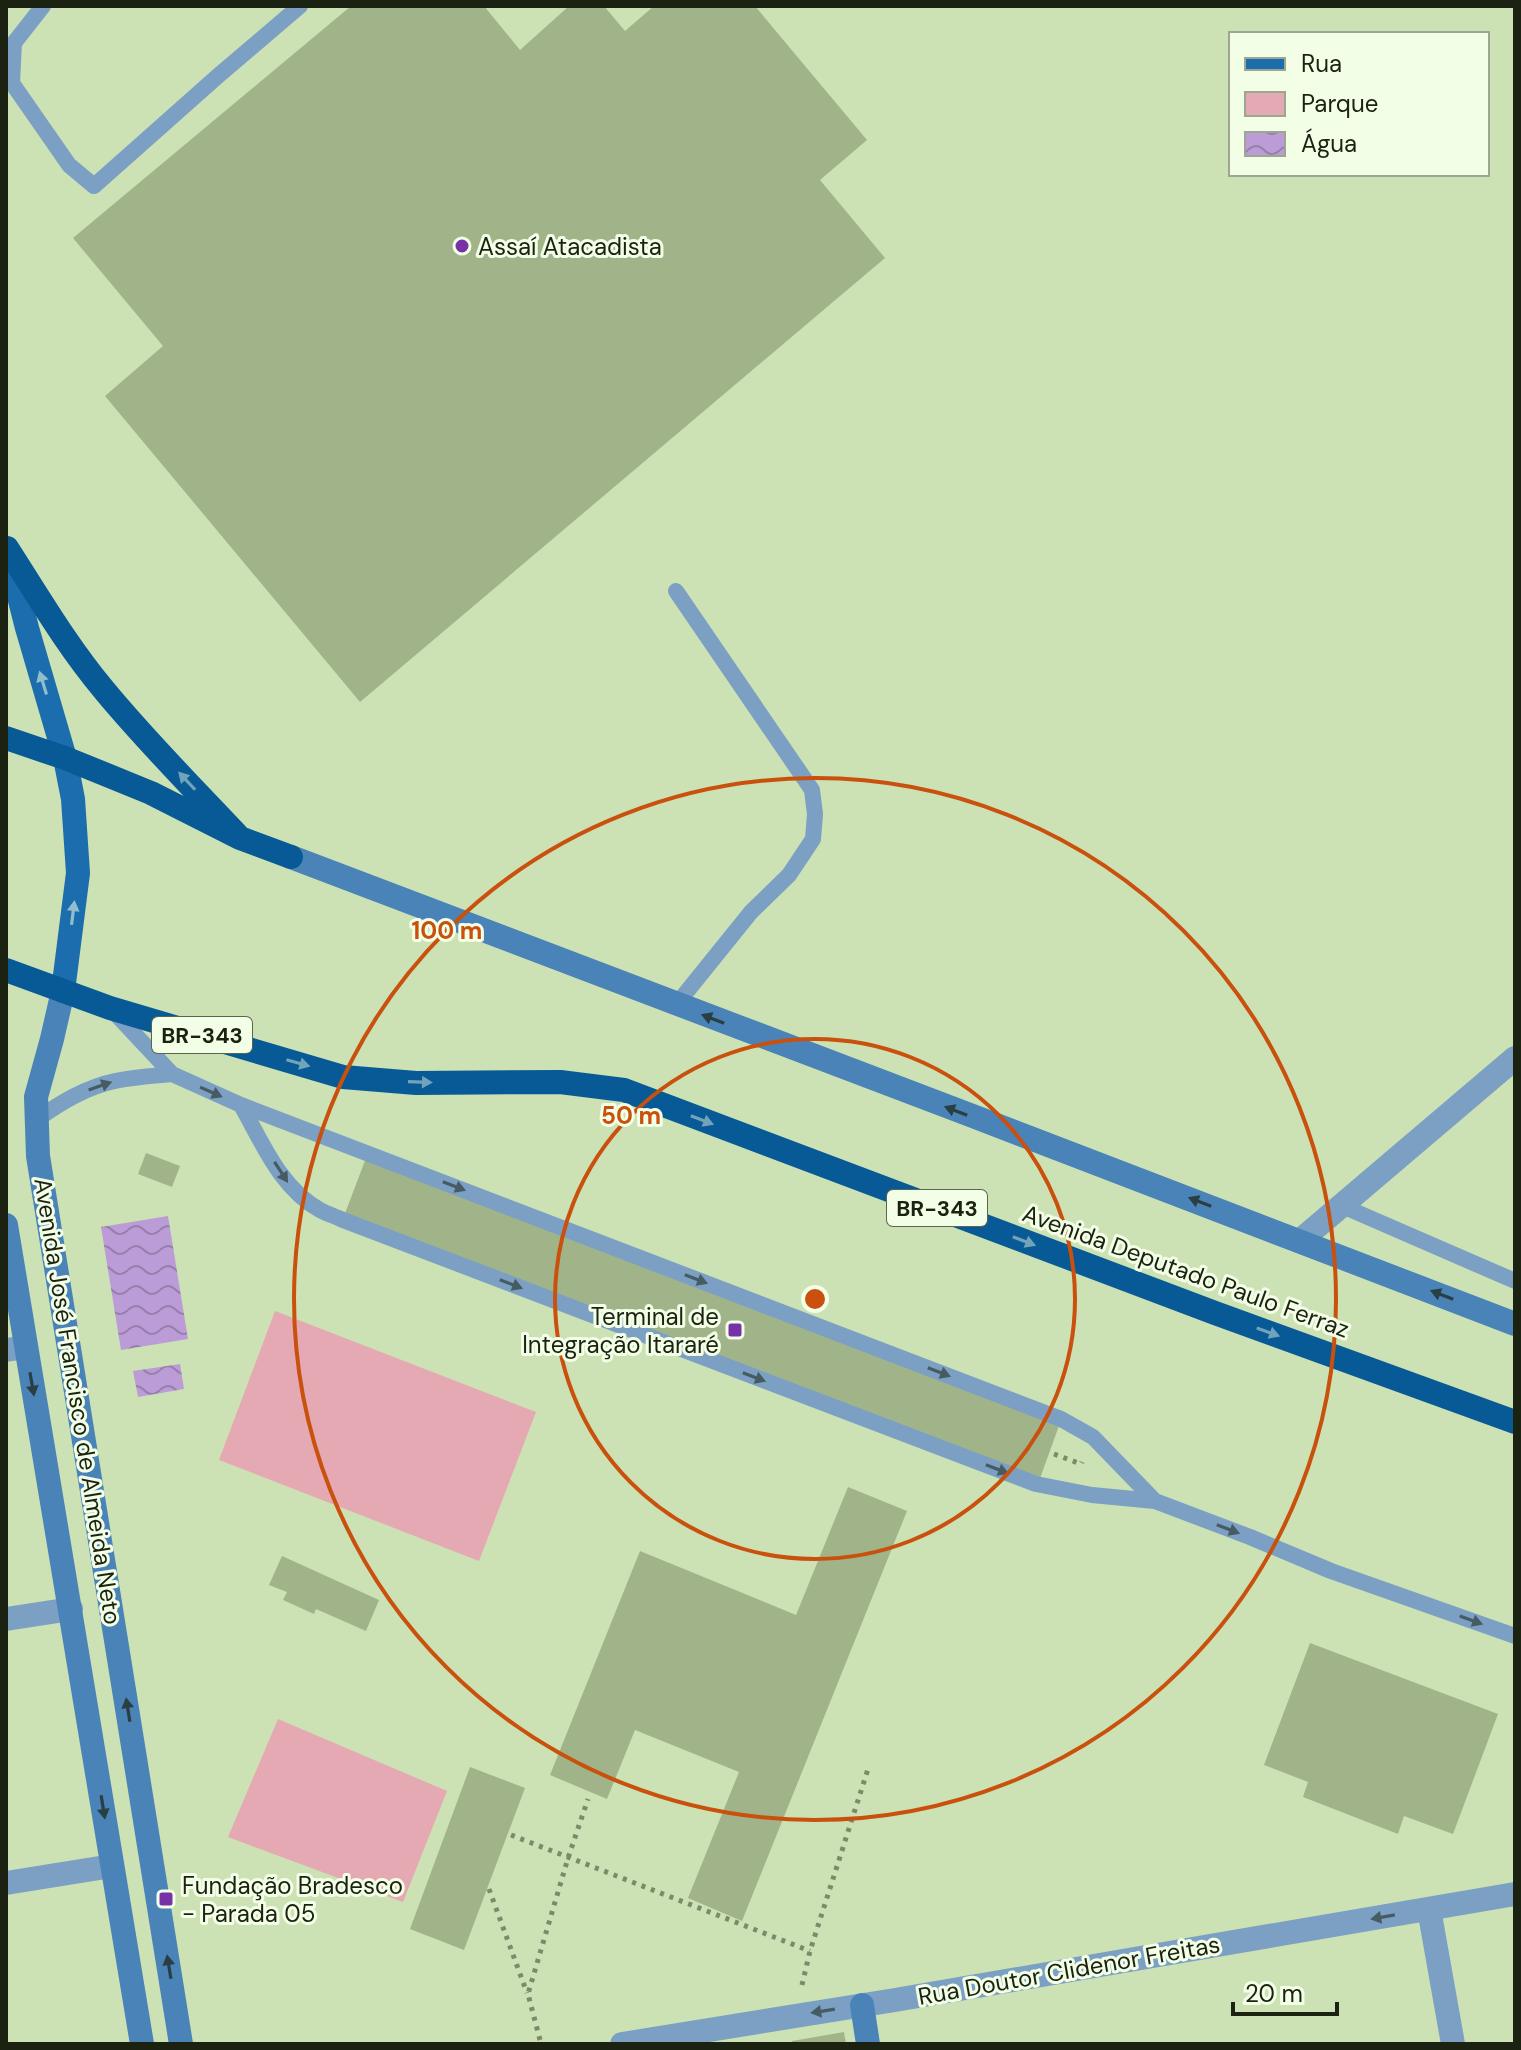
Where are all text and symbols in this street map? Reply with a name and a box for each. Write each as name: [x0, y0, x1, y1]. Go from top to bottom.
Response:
legend: [1229, 32, 1489, 176]
text: Rua: [1301, 48, 1342, 79]
text: Parque: [1301, 88, 1378, 119]
text: Água: [1301, 128, 1357, 159]
place label: Assaí Atacadista: [478, 231, 662, 262]
marker: Assaí Atacadista: [453, 237, 471, 255]
one-way arrow: [36, 671, 49, 695]
one-way arrow: [178, 772, 196, 791]
one-way arrow: [67, 900, 80, 925]
text: 100 m: [412, 915, 482, 946]
one-way arrow: [701, 1012, 725, 1025]
road number: BR-343: [152, 1017, 252, 1053]
one-way arrow: [286, 1057, 310, 1070]
one-way arrow: [408, 1076, 433, 1089]
one-way arrow: [88, 1079, 112, 1091]
one-way arrow: [200, 1085, 223, 1098]
text: 50 m: [601, 1100, 661, 1131]
one-way arrow: [944, 1104, 968, 1116]
one-way arrow: [690, 1114, 714, 1127]
one-way arrow: [273, 1162, 288, 1183]
street label: Avenida José Francisco de Almeida Neto: [27, 1175, 129, 1627]
one-way arrow: [442, 1180, 466, 1193]
road number: BR-343: [887, 1190, 987, 1226]
one-way arrow: [1187, 1195, 1211, 1208]
street label: Avenida Deputado Paulo Ferraz: [1018, 1197, 1354, 1345]
one-way arrow: [1013, 1235, 1037, 1248]
one-way arrow: [684, 1273, 708, 1286]
one-way arrow: [499, 1278, 523, 1291]
centre of rings: [801, 1285, 829, 1313]
one-way arrow: [1430, 1288, 1454, 1301]
place label: Terminal de Integração Itararé: [522, 1301, 719, 1360]
marker: Terminal de Integração Itararé: [726, 1321, 744, 1339]
one-way arrow: [1256, 1326, 1280, 1339]
one-way arrow: [927, 1366, 951, 1379]
one-way arrow: [742, 1371, 766, 1384]
one-way arrow: [27, 1372, 39, 1397]
one-way arrow: [985, 1463, 1009, 1476]
one-way arrow: [1216, 1523, 1240, 1536]
one-way arrow: [1460, 1615, 1484, 1627]
one-way arrow: [121, 1697, 134, 1722]
one-way arrow: [97, 1794, 109, 1819]
place label: Fundação Bradesco - Parada 05: [182, 1870, 403, 1929]
marker: Fundação Bradesco - Parada 05: [157, 1890, 175, 1908]
one-way arrow: [1370, 1911, 1395, 1924]
street label: Rua Doutor Clidenor Freitas: [916, 1928, 1222, 2012]
one-way arrow: [163, 1954, 175, 1979]
scale bar: [1233, 1966, 1337, 2016]
text: 20 m: [1245, 1978, 1303, 2009]
one-way arrow: [810, 2006, 835, 2018]

